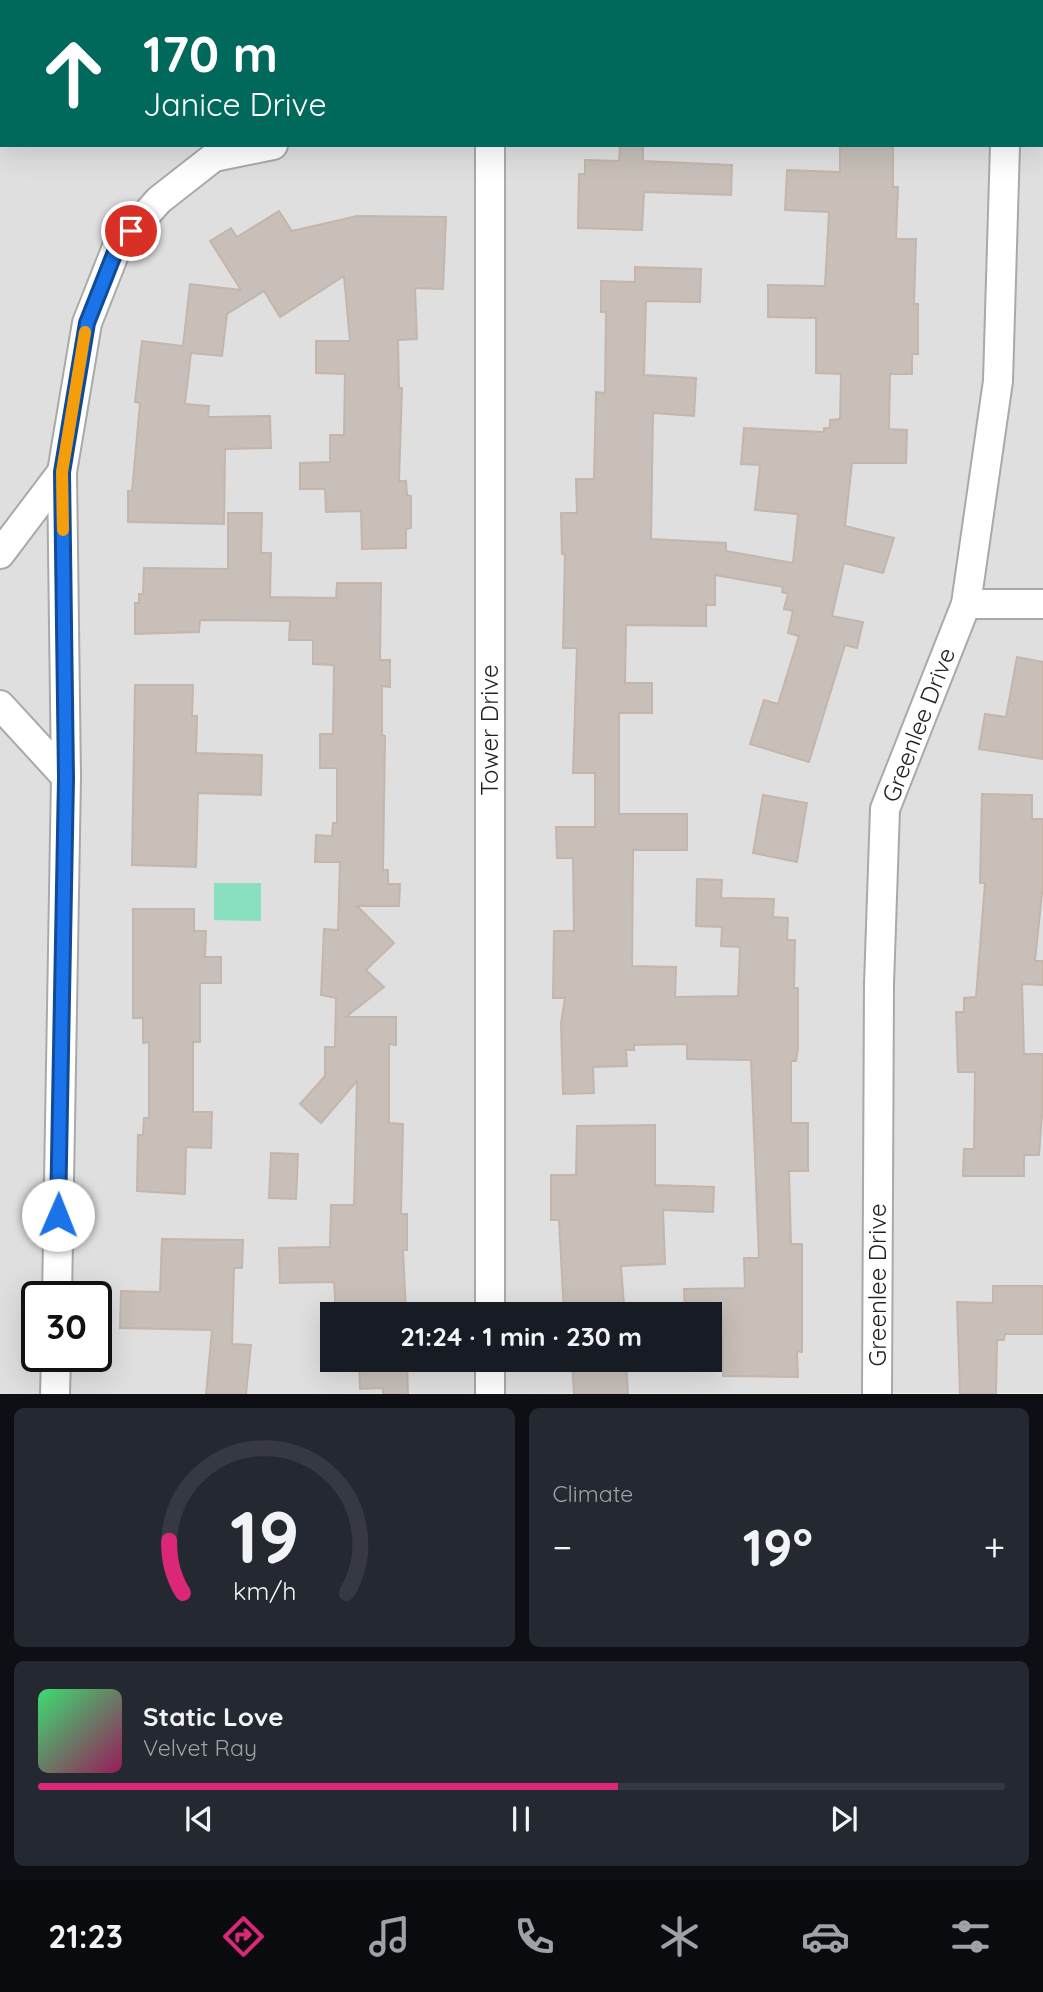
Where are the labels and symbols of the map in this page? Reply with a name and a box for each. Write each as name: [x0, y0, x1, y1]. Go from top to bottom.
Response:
pin: [101, 201, 161, 261]
street label: Greenlee Drive: [875, 643, 961, 806]
street label: Tower Drive: [474, 664, 504, 796]
position arrow: [21, 1178, 95, 1252]
street label: Greenlee Drive: [862, 1203, 892, 1367]
speed limit sign: 30: [21, 1281, 112, 1372]

